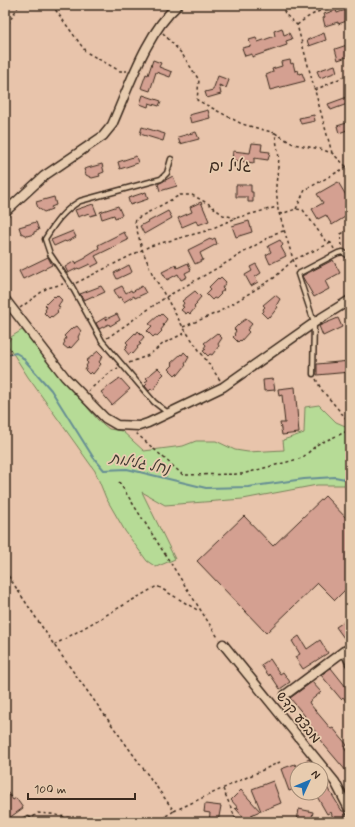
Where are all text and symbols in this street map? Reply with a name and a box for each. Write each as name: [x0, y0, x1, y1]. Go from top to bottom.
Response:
district label: גליל ים: [209, 156, 251, 177]
water label: נחל גלילות: [106, 448, 173, 480]
street label: מבצע קדש: [272, 688, 325, 747]
north arrow: [289, 761, 329, 801]
text: N: [308, 767, 323, 782]
scale bar: [28, 775, 135, 801]
text: 100 m: [34, 782, 66, 798]

